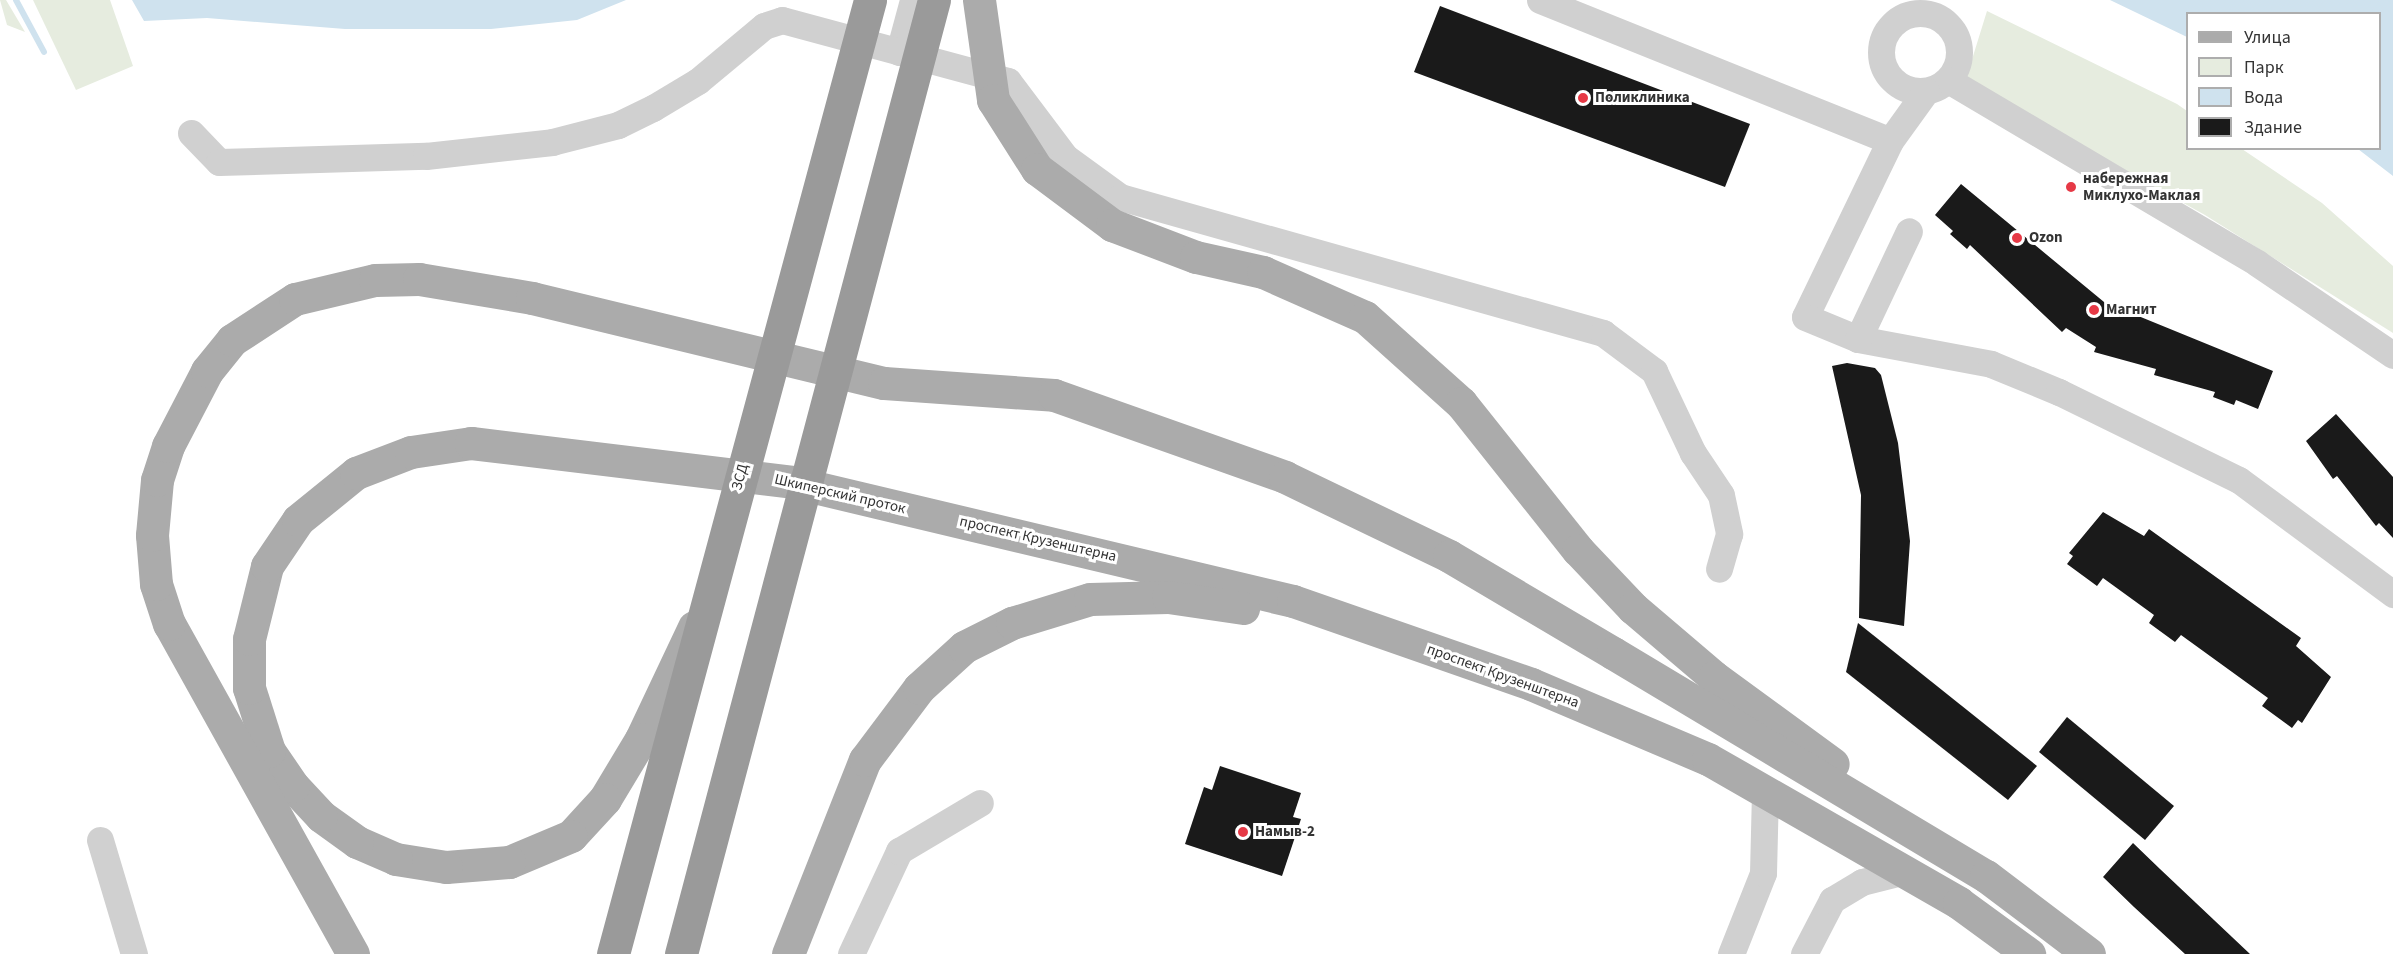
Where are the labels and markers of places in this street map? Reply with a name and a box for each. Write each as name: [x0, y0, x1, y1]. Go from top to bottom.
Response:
place label: Поликлиника: [1595, 89, 1690, 107]
marker: Поликлиника: [1576, 91, 1590, 105]
place label: набережная Миклухо-Маклая: [2083, 169, 2200, 204]
marker: набережная Миклухо-Маклая: [2064, 180, 2078, 194]
place label: Ozon: [2029, 229, 2063, 247]
marker: Ozon: [2010, 231, 2024, 245]
place label: Магнит: [2106, 301, 2157, 319]
marker: Магнит: [2087, 303, 2101, 317]
place label: Намыв-2: [1255, 823, 1315, 841]
marker: Намыв-2: [1236, 825, 1250, 839]

